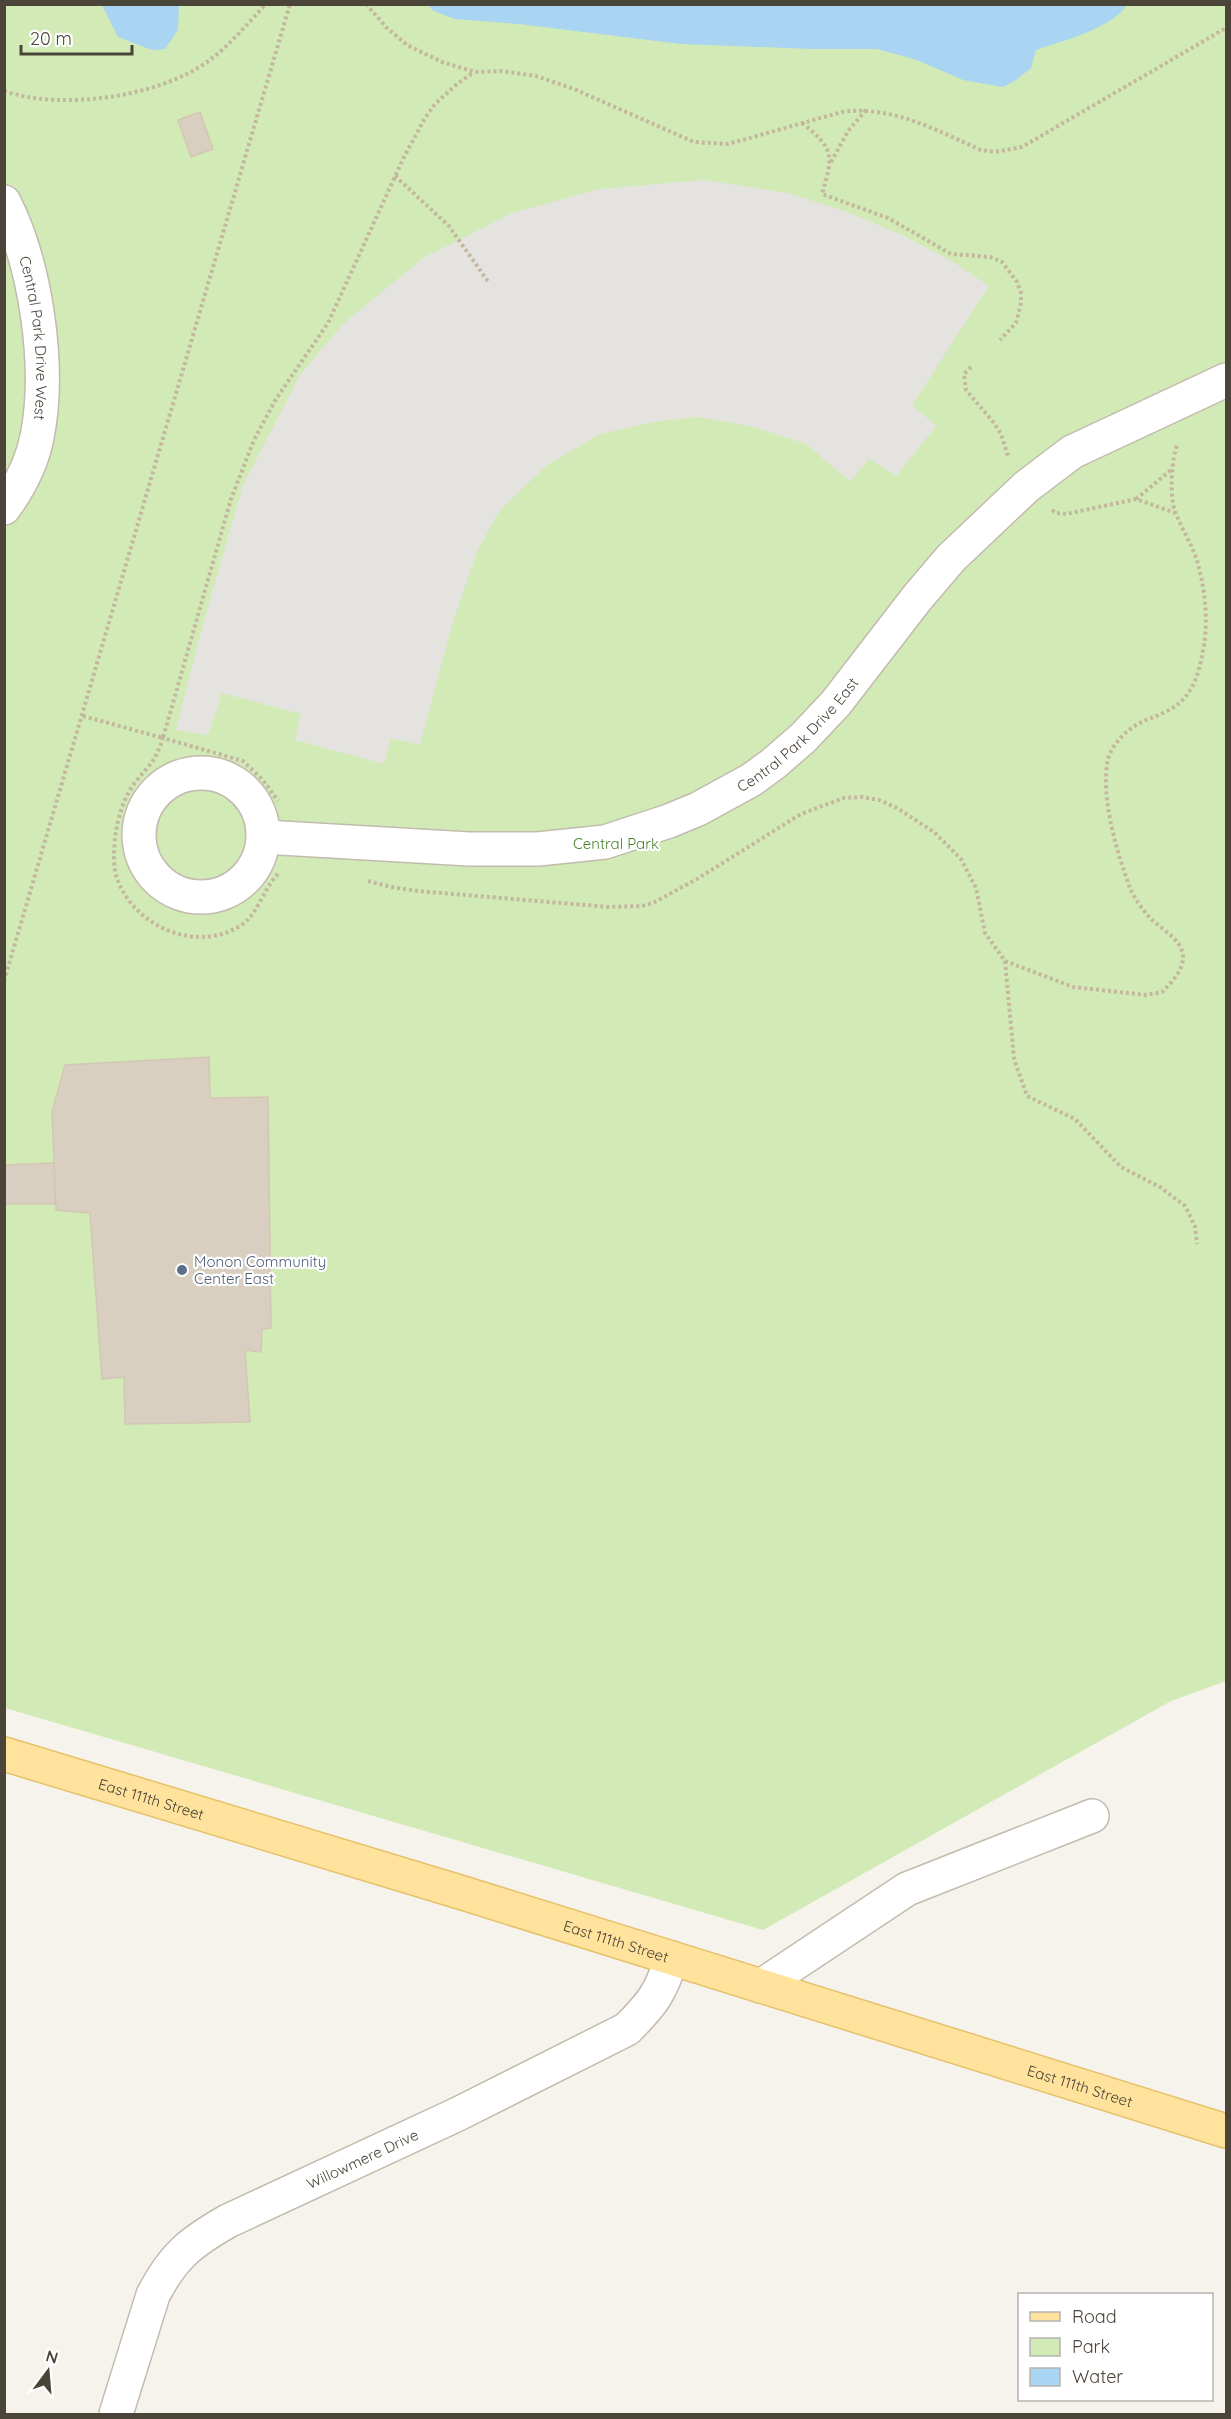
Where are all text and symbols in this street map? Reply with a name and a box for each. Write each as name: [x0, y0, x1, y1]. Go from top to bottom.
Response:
scale bar: [21, 18, 132, 56]
text: 20 m: [30, 27, 72, 50]
street label: Central Park Drive West: [16, 254, 52, 421]
street label: Central Park Drive East: [733, 673, 862, 796]
park label: Central Park: [573, 834, 659, 853]
place label: Monon Community Center East: [194, 1252, 326, 1288]
marker: Monon Community Center East: [175, 1263, 189, 1277]
street label: East 111th Street: [96, 1774, 206, 1824]
street label: East 111th Street: [561, 1915, 671, 1966]
street label: East 111th Street: [1025, 2060, 1135, 2111]
street label: Willowmere Drive: [303, 2124, 421, 2193]
legend: [1018, 2293, 1213, 2401]
text: Road: [1072, 2305, 1117, 2328]
text: Park: [1072, 2335, 1110, 2358]
north arrow: [18, 2341, 78, 2401]
text: N: [44, 2345, 61, 2368]
text: Water: [1072, 2365, 1123, 2388]

